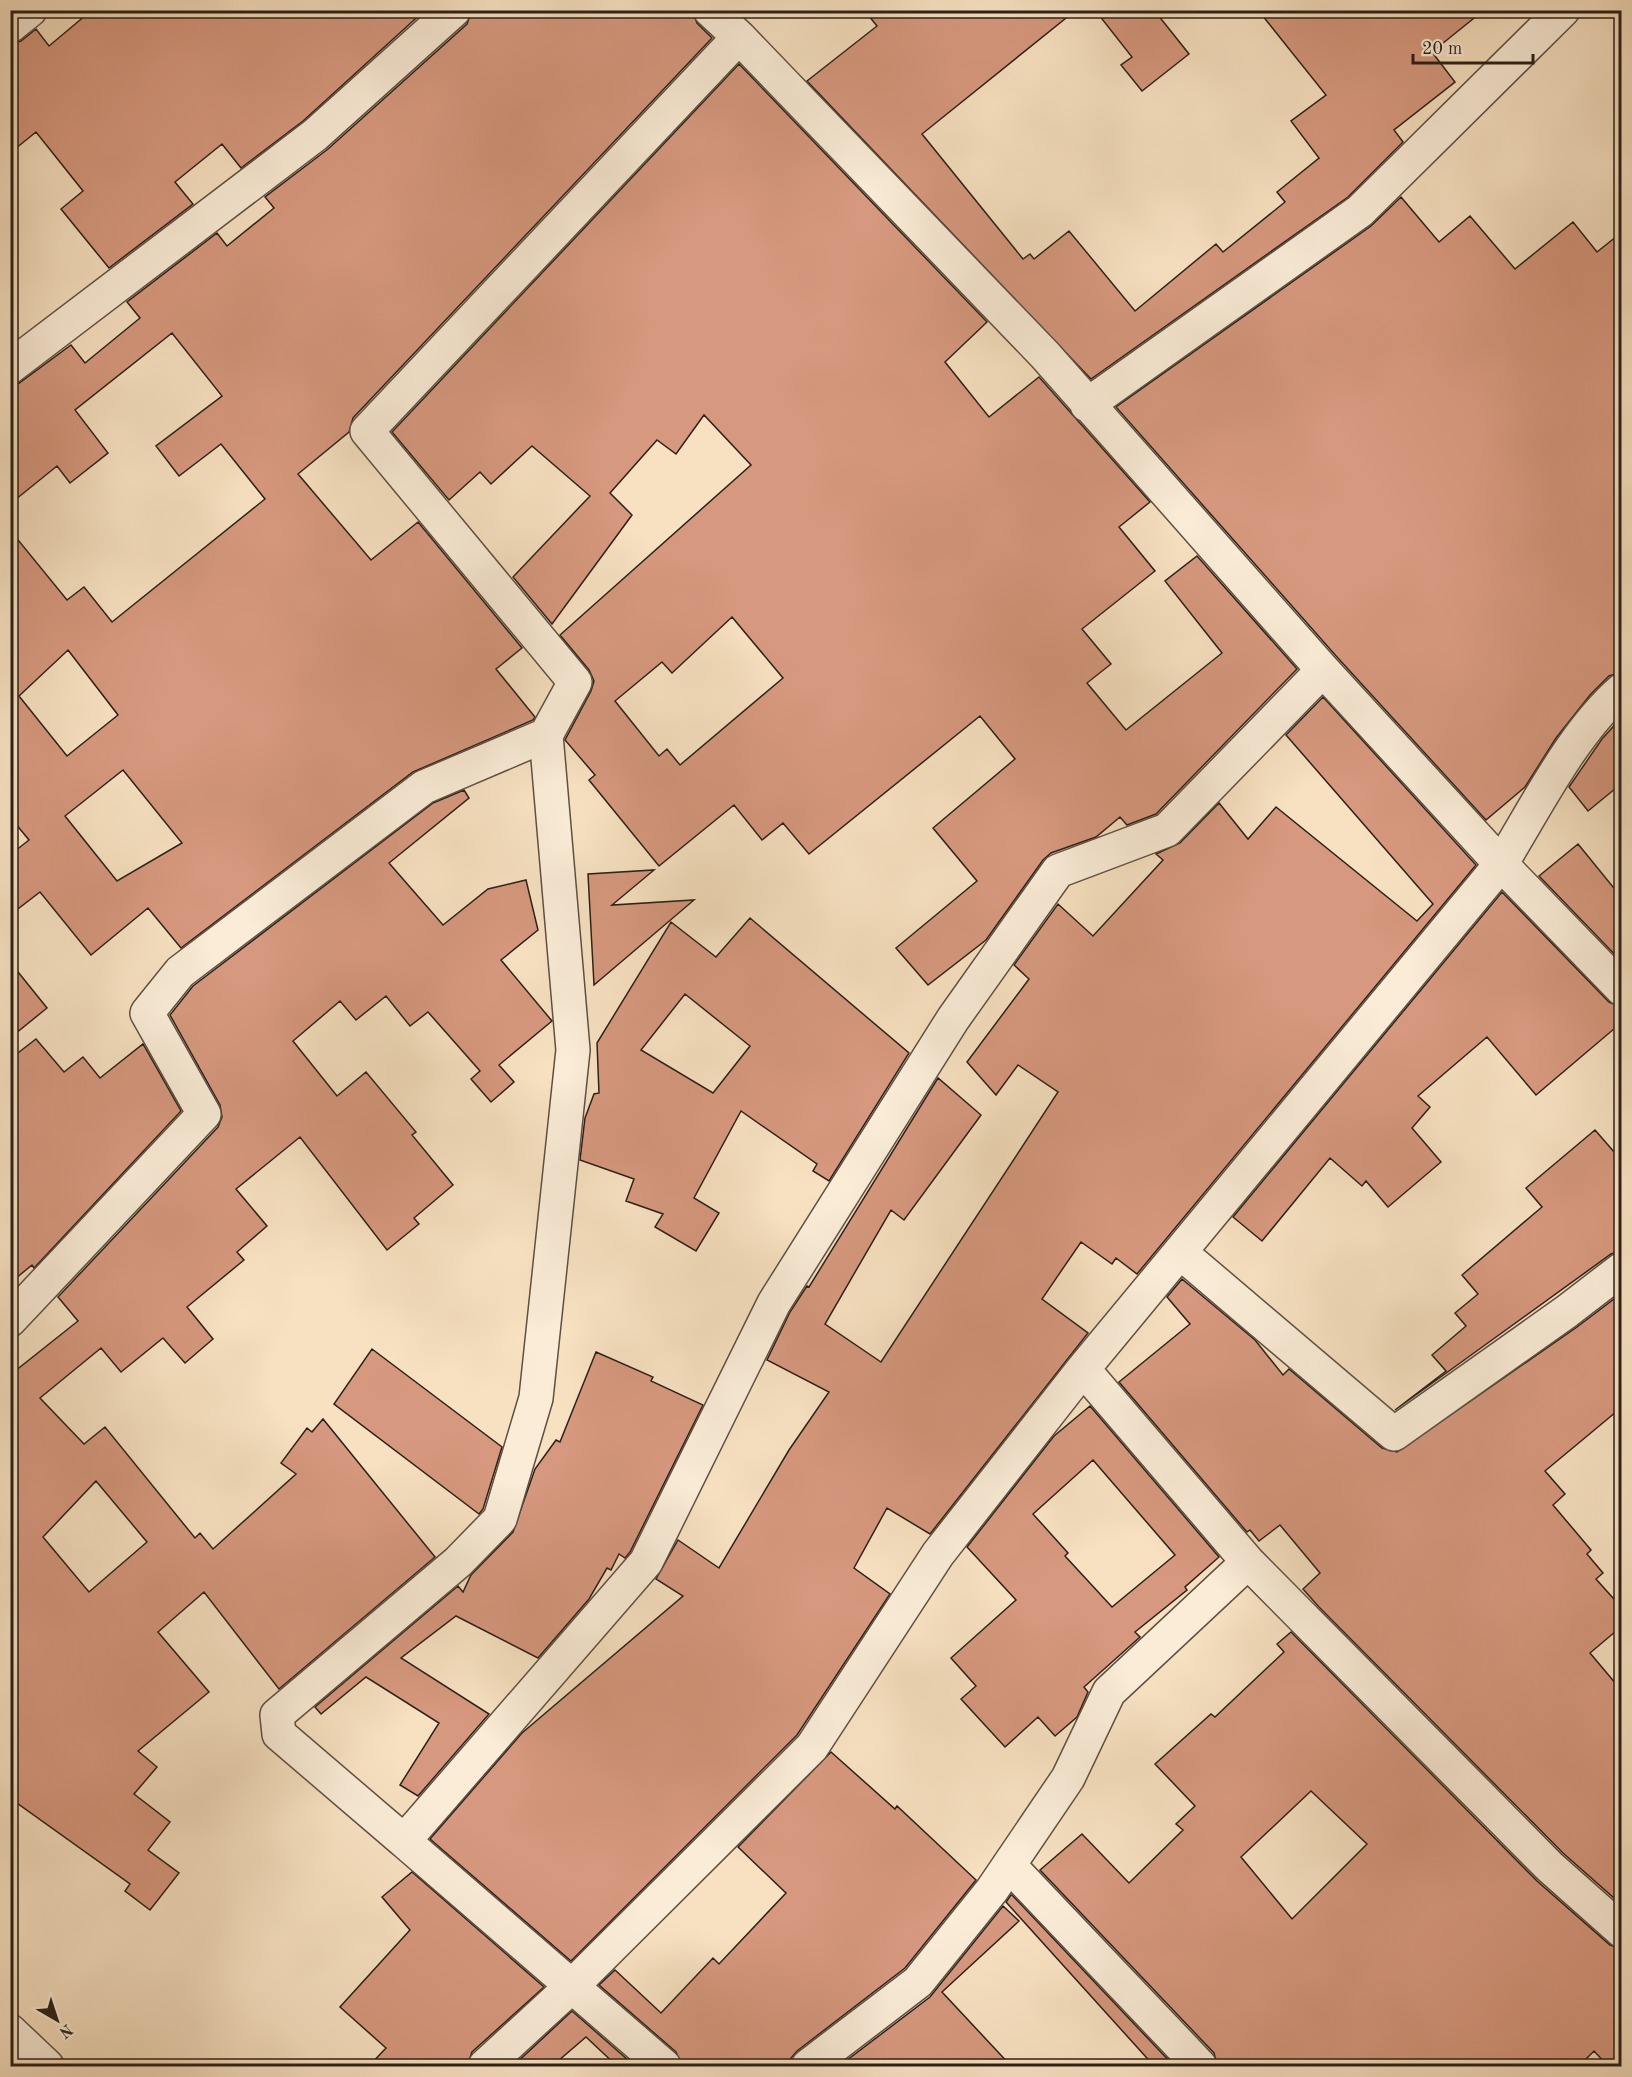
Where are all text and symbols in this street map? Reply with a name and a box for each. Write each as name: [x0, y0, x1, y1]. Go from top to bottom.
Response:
scale bar: [1413, 27, 1533, 65]
text: 20 m: [1422, 40, 1462, 58]
north arrow: [27, 1990, 87, 2050]
text: N: [55, 2020, 75, 2041]

